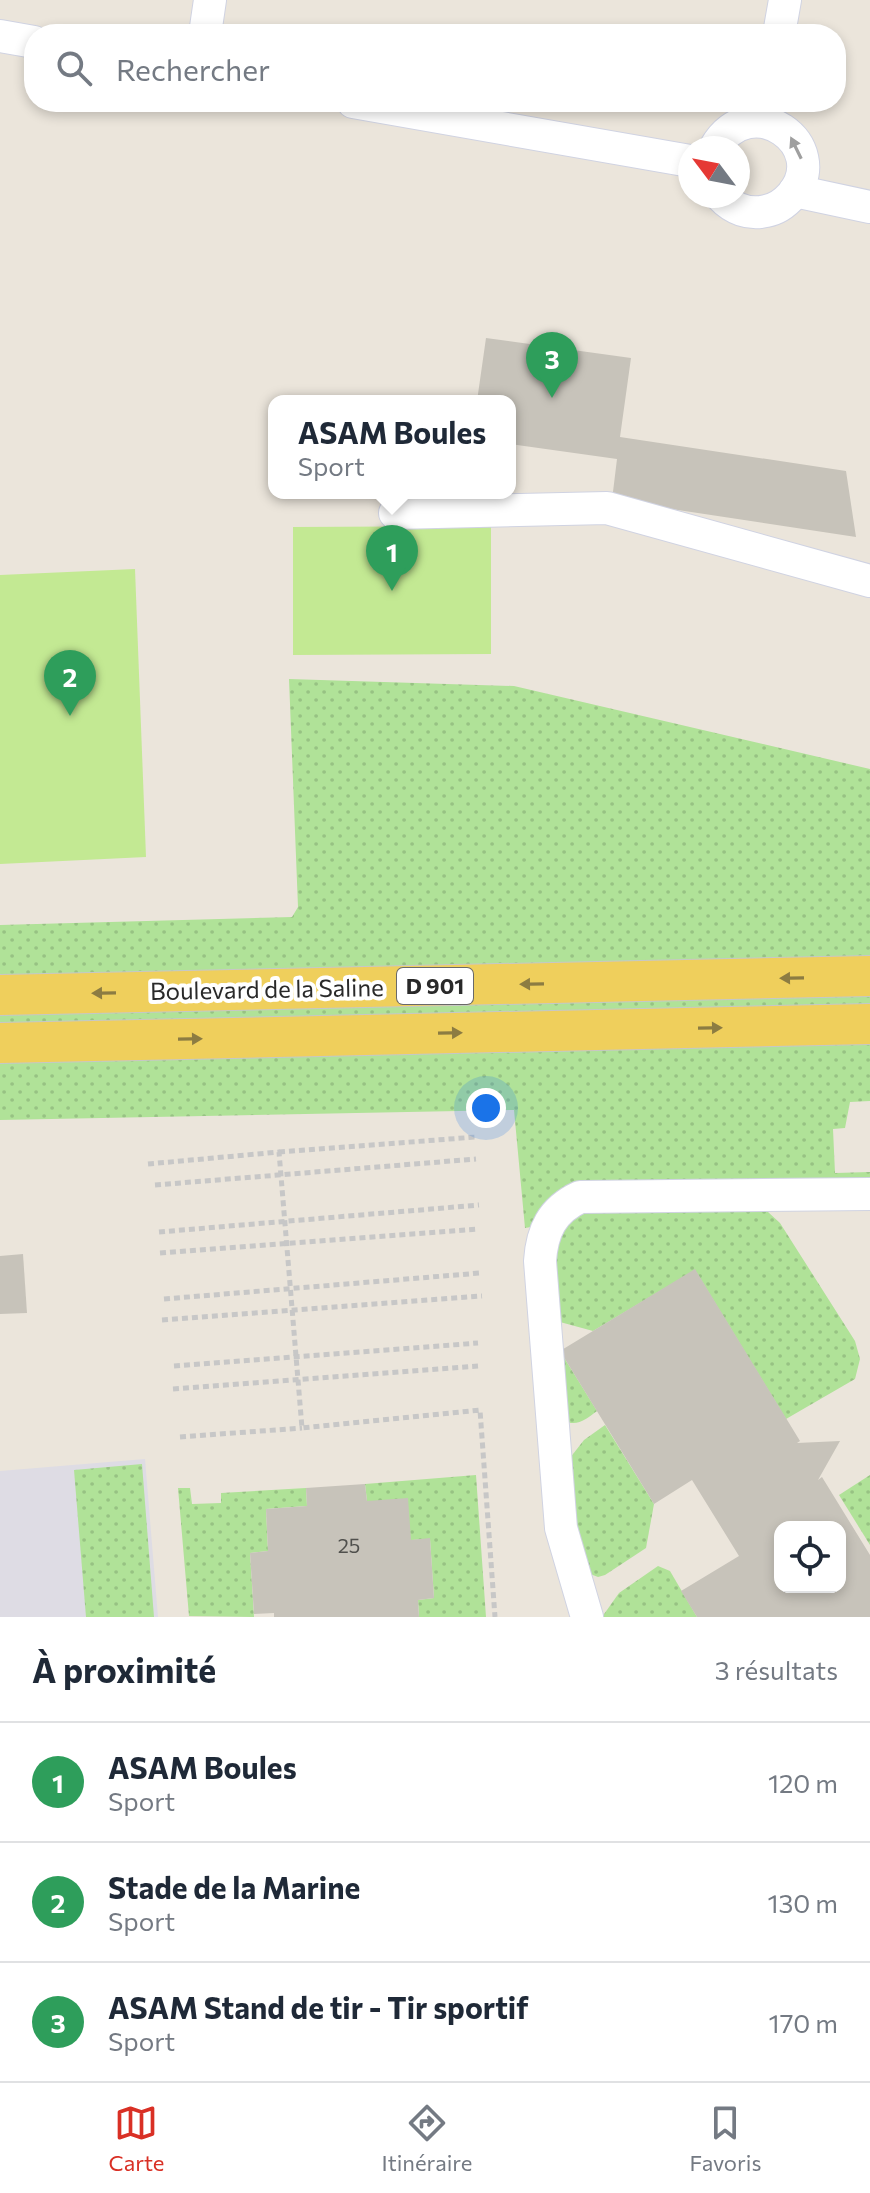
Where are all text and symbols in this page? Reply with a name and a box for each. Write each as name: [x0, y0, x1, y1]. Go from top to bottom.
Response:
search box: [24, 24, 846, 112]
icon: search: [52, 46, 96, 90]
text: Rechercher: [116, 50, 270, 87]
north arrow: [678, 136, 750, 208]
one-way arrow: [789, 136, 803, 159]
pin: 3: [526, 332, 578, 398]
popup: [268, 395, 516, 499]
text: ASAM Boules: [298, 413, 486, 450]
text: Sport: [298, 450, 365, 481]
pin: 1: [366, 525, 418, 591]
pin: 2: [44, 650, 96, 716]
road number: D 901: [397, 968, 473, 1004]
street label: Boulevard de la Saline: [150, 972, 384, 1005]
one-way arrow: [779, 972, 804, 984]
one-way arrow: [519, 977, 544, 990]
one-way arrow: [91, 987, 116, 999]
one-way arrow: [698, 1021, 723, 1034]
one-way arrow: [438, 1027, 463, 1040]
one-way arrow: [178, 1032, 203, 1045]
your location: [466, 1088, 506, 1128]
map controls: [774, 1521, 846, 1593]
button: locate: [774, 1521, 846, 1593]
house number: 25: [338, 1533, 360, 1557]
text: À proximité: [32, 1648, 216, 1690]
text: 3 résultats: [715, 1654, 838, 1685]
text: ASAM Boules: [108, 1748, 297, 1785]
text: 1: [52, 1767, 64, 1798]
text: 120 m: [768, 1767, 838, 1798]
text: Sport: [108, 1785, 175, 1816]
text: Stade de la Marine: [108, 1868, 360, 1905]
text: 2: [51, 1887, 65, 1918]
text: 130 m: [767, 1887, 838, 1918]
text: Sport: [108, 1905, 175, 1936]
text: ASAM Stand de tir - Tir sportif: [108, 1988, 529, 2025]
text: 3: [50, 2007, 66, 2038]
text: 170 m: [769, 2007, 838, 2038]
text: Sport: [108, 2025, 175, 2056]
tab: Carte: [109, 2101, 164, 2176]
tab: Itinéraire: [382, 2101, 472, 2176]
tab: Favoris: [689, 2101, 761, 2176]

